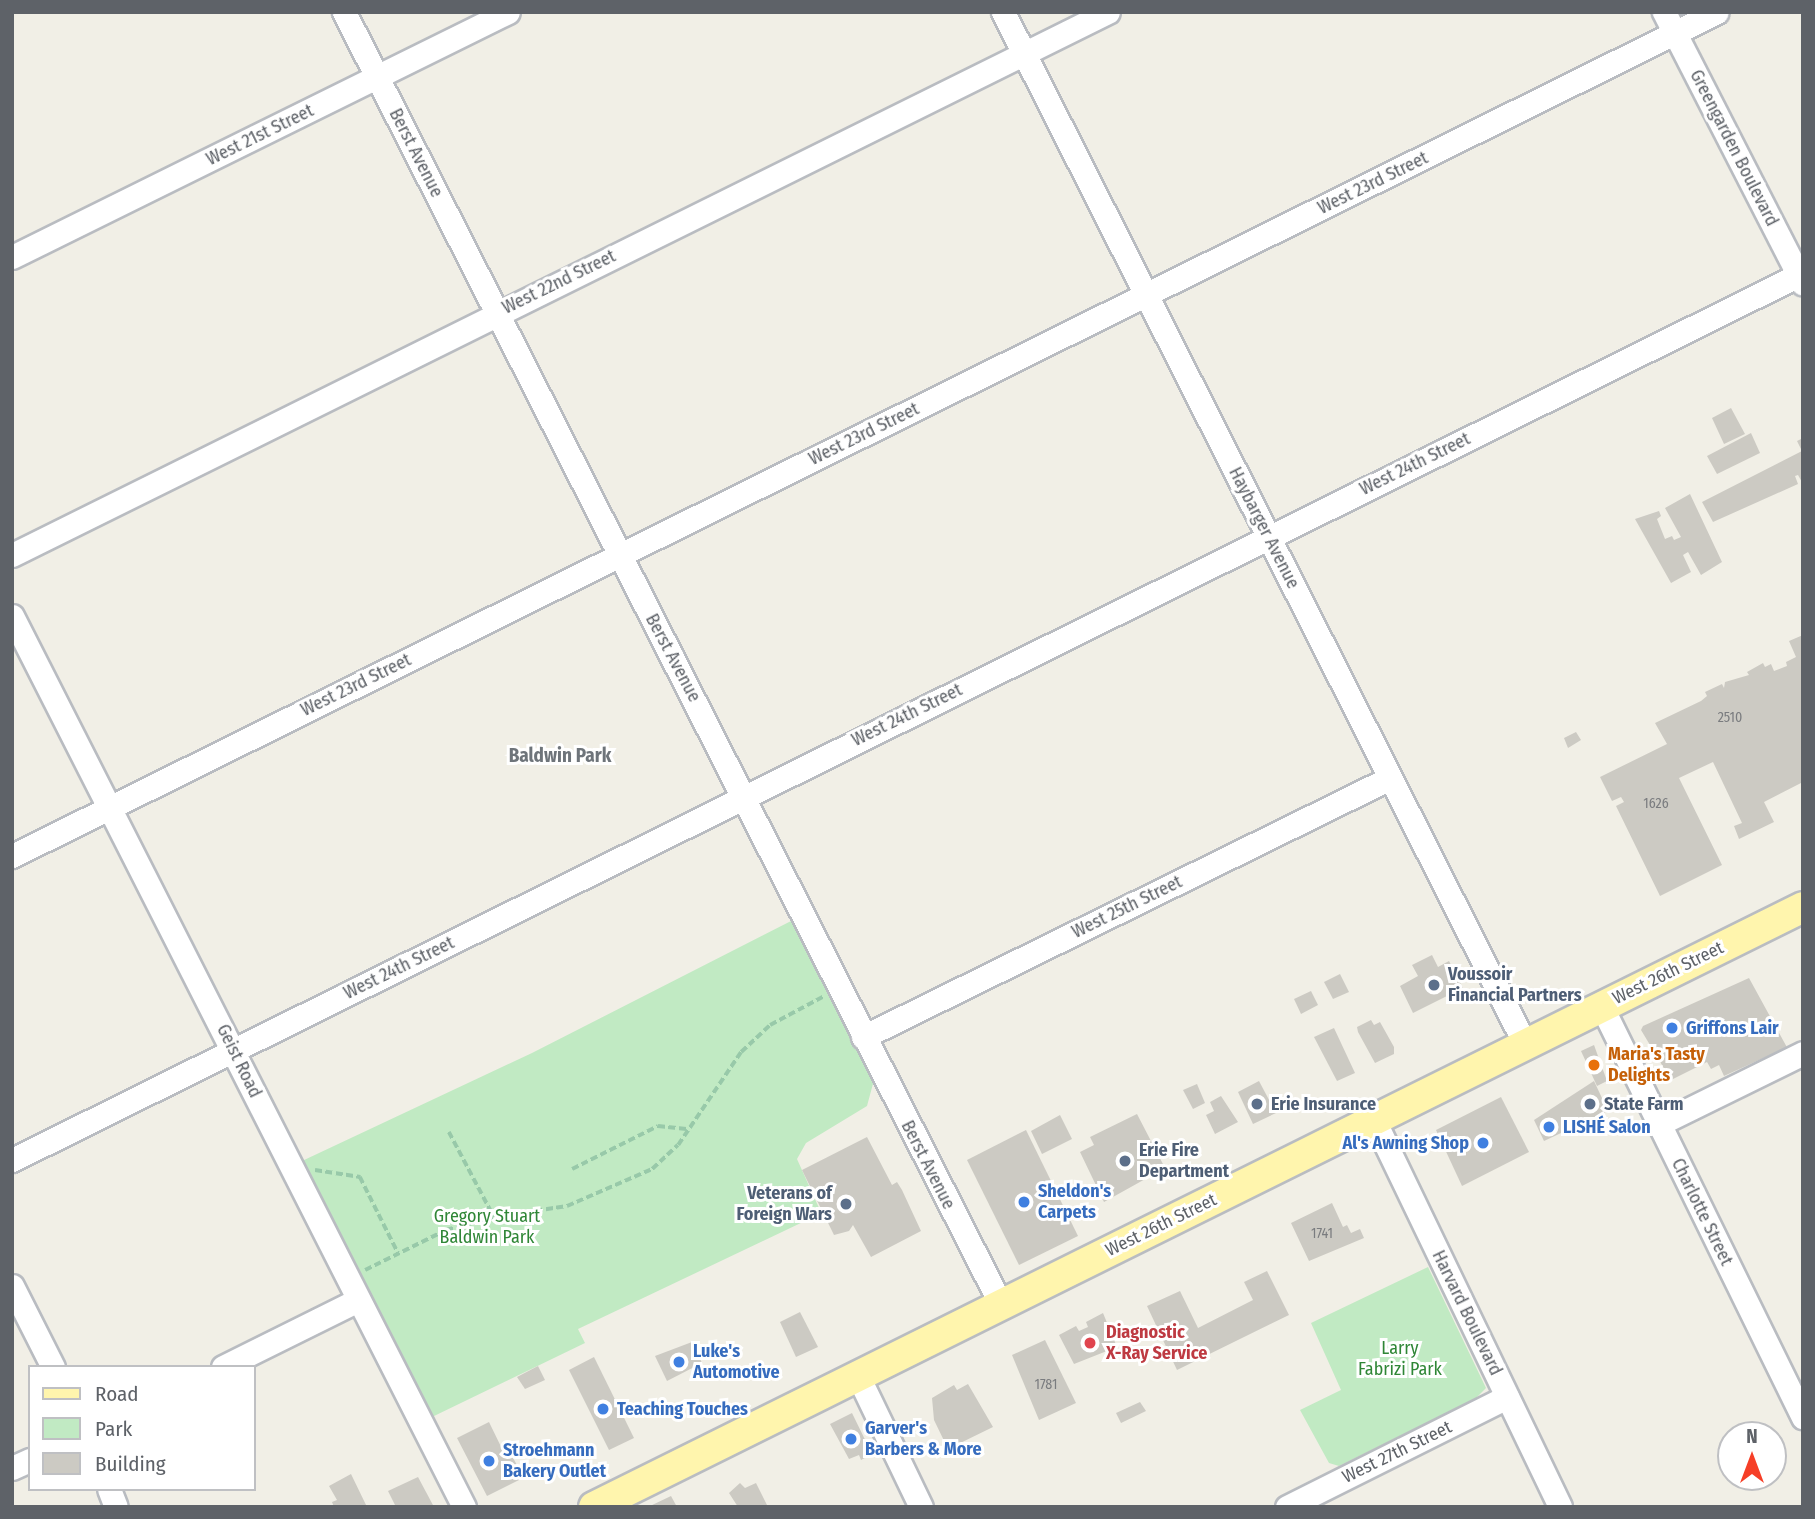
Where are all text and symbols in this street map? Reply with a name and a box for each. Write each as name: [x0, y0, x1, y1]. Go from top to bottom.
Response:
street label: Greengarden Boulevard: [1685, 66, 1783, 230]
street label: West 21st Street: [203, 100, 317, 170]
street label: Berst Avenue: [384, 105, 448, 201]
street label: West 23rd Street: [1314, 147, 1432, 219]
street label: West 22nd Street: [499, 245, 619, 319]
street label: West 23rd Street: [805, 398, 923, 470]
street label: West 24th Street: [1356, 428, 1474, 500]
street label: Haybarger Avenue: [1224, 464, 1304, 592]
street label: Berst Avenue: [641, 610, 705, 706]
street label: West 23rd Street: [297, 649, 415, 721]
street label: West 24th Street: [848, 679, 966, 751]
house number: 2510: [1718, 710, 1742, 726]
district label: Baldwin Park: [509, 745, 611, 767]
house number: 1626: [1643, 796, 1669, 812]
street label: West 25th Street: [1068, 871, 1186, 943]
street label: West 24th Street: [340, 932, 458, 1004]
street label: West 26th Street: [1609, 937, 1727, 1009]
place label: Voussoir Financial Partners: [1448, 964, 1582, 1006]
marker: Voussoir Financial Partners: [1426, 977, 1442, 993]
place label: Griffons Lair: [1686, 1017, 1779, 1039]
marker: Griffons Lair: [1664, 1020, 1680, 1036]
street label: Geist Road: [212, 1021, 266, 1101]
place label: Maria's Tasty Delights: [1608, 1044, 1705, 1086]
marker: Maria's Tasty Delights: [1586, 1057, 1602, 1073]
place label: Erie Insurance: [1271, 1093, 1376, 1115]
place label: State Farm: [1604, 1093, 1683, 1115]
marker: Erie Insurance: [1249, 1096, 1265, 1112]
marker: State Farm: [1582, 1096, 1598, 1112]
place label: LISHÉ Salon: [1563, 1116, 1651, 1138]
street label: Berst Avenue: [896, 1117, 960, 1213]
marker: LISHÉ Salon: [1541, 1119, 1557, 1135]
place label: Al's Awning Shop: [1343, 1132, 1469, 1154]
marker: Al's Awning Shop: [1475, 1135, 1491, 1151]
place label: Erie Fire Department: [1139, 1140, 1229, 1182]
marker: Erie Fire Department: [1117, 1153, 1133, 1169]
street label: Charlotte Street: [1667, 1155, 1737, 1269]
place label: Sheldon's Carpets: [1038, 1181, 1111, 1224]
place label: Veterans of Foreign Wars: [736, 1183, 832, 1226]
street label: West 26th Street: [1102, 1189, 1220, 1261]
marker: Sheldon's Carpets: [1016, 1194, 1032, 1210]
marker: Veterans of Foreign Wars: [838, 1196, 854, 1212]
park label: Gregory Stuart Baldwin Park: [434, 1206, 540, 1248]
house number: 1741: [1311, 1226, 1333, 1242]
street label: Harvard Boulevard: [1427, 1247, 1507, 1379]
place label: Diagnostic X-Ray Service: [1106, 1322, 1207, 1364]
marker: Diagnostic X-Ray Service: [1080, 1333, 1100, 1353]
park label: Larry Fabrizi Park: [1358, 1338, 1442, 1380]
place label: Luke's Automotive: [693, 1341, 780, 1384]
marker: Luke's Automotive: [671, 1354, 687, 1370]
legend: [28, 1365, 256, 1491]
house number: 1781: [1035, 1377, 1057, 1393]
text: Road: [95, 1381, 139, 1407]
place label: Teaching Touches: [617, 1398, 748, 1420]
marker: Teaching Touches: [595, 1401, 611, 1417]
text: Park: [95, 1416, 132, 1442]
street label: West 27th Street: [1339, 1416, 1455, 1488]
place label: Garver's Barbers & More: [865, 1418, 982, 1460]
north arrow: [1717, 1421, 1787, 1491]
text: N: [1746, 1425, 1758, 1448]
marker: Garver's Barbers & More: [843, 1431, 859, 1447]
place label: Stroehmann Bakery Outlet: [503, 1440, 606, 1482]
text: Building: [95, 1451, 166, 1477]
marker: Stroehmann Bakery Outlet: [481, 1453, 497, 1469]

